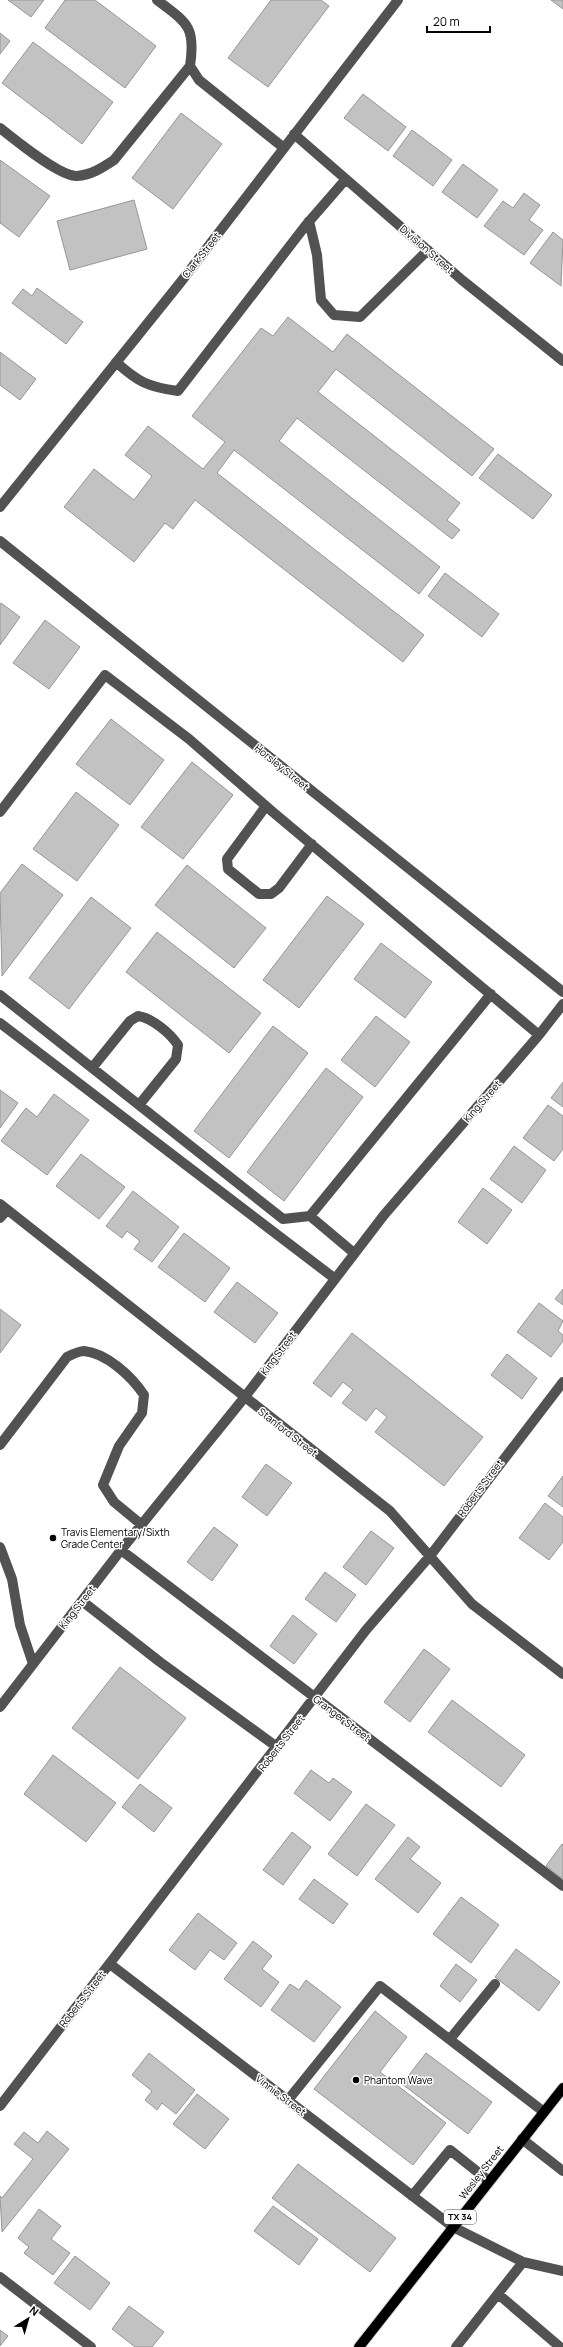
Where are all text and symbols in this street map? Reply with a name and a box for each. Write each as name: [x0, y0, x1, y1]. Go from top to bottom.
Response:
scale bar: [427, 8, 490, 34]
text: 20 m: [433, 13, 460, 30]
street label: Division Street: [397, 222, 457, 276]
street label: Clark Street: [179, 229, 223, 281]
street label: Horsley Street: [252, 741, 312, 793]
street label: King Street: [460, 1077, 504, 1125]
street label: King Street: [257, 1328, 299, 1378]
street label: Stanford Street: [255, 1404, 321, 1460]
street label: Roberts Street: [454, 1457, 506, 1519]
place label: Travis Elementary/Sixth Grade Center: [61, 1525, 170, 1551]
marker: Travis Elementary/Sixth Grade Center: [48, 1533, 58, 1543]
street label: King Street: [56, 1582, 98, 1632]
street label: Granger Street: [310, 1692, 374, 1744]
street label: Roberts Street: [254, 1712, 308, 1774]
street label: Roberts Street: [55, 1968, 109, 2030]
street label: Vinnie Street: [253, 2071, 309, 2119]
place label: Phantom Wave: [364, 2073, 433, 2087]
marker: Phantom Wave: [351, 2075, 361, 2085]
street label: Wesley Street: [456, 2142, 506, 2202]
road number: TX 34: [444, 2210, 476, 2224]
north arrow: [8, 2299, 48, 2339]
text: N: [27, 2302, 42, 2319]

